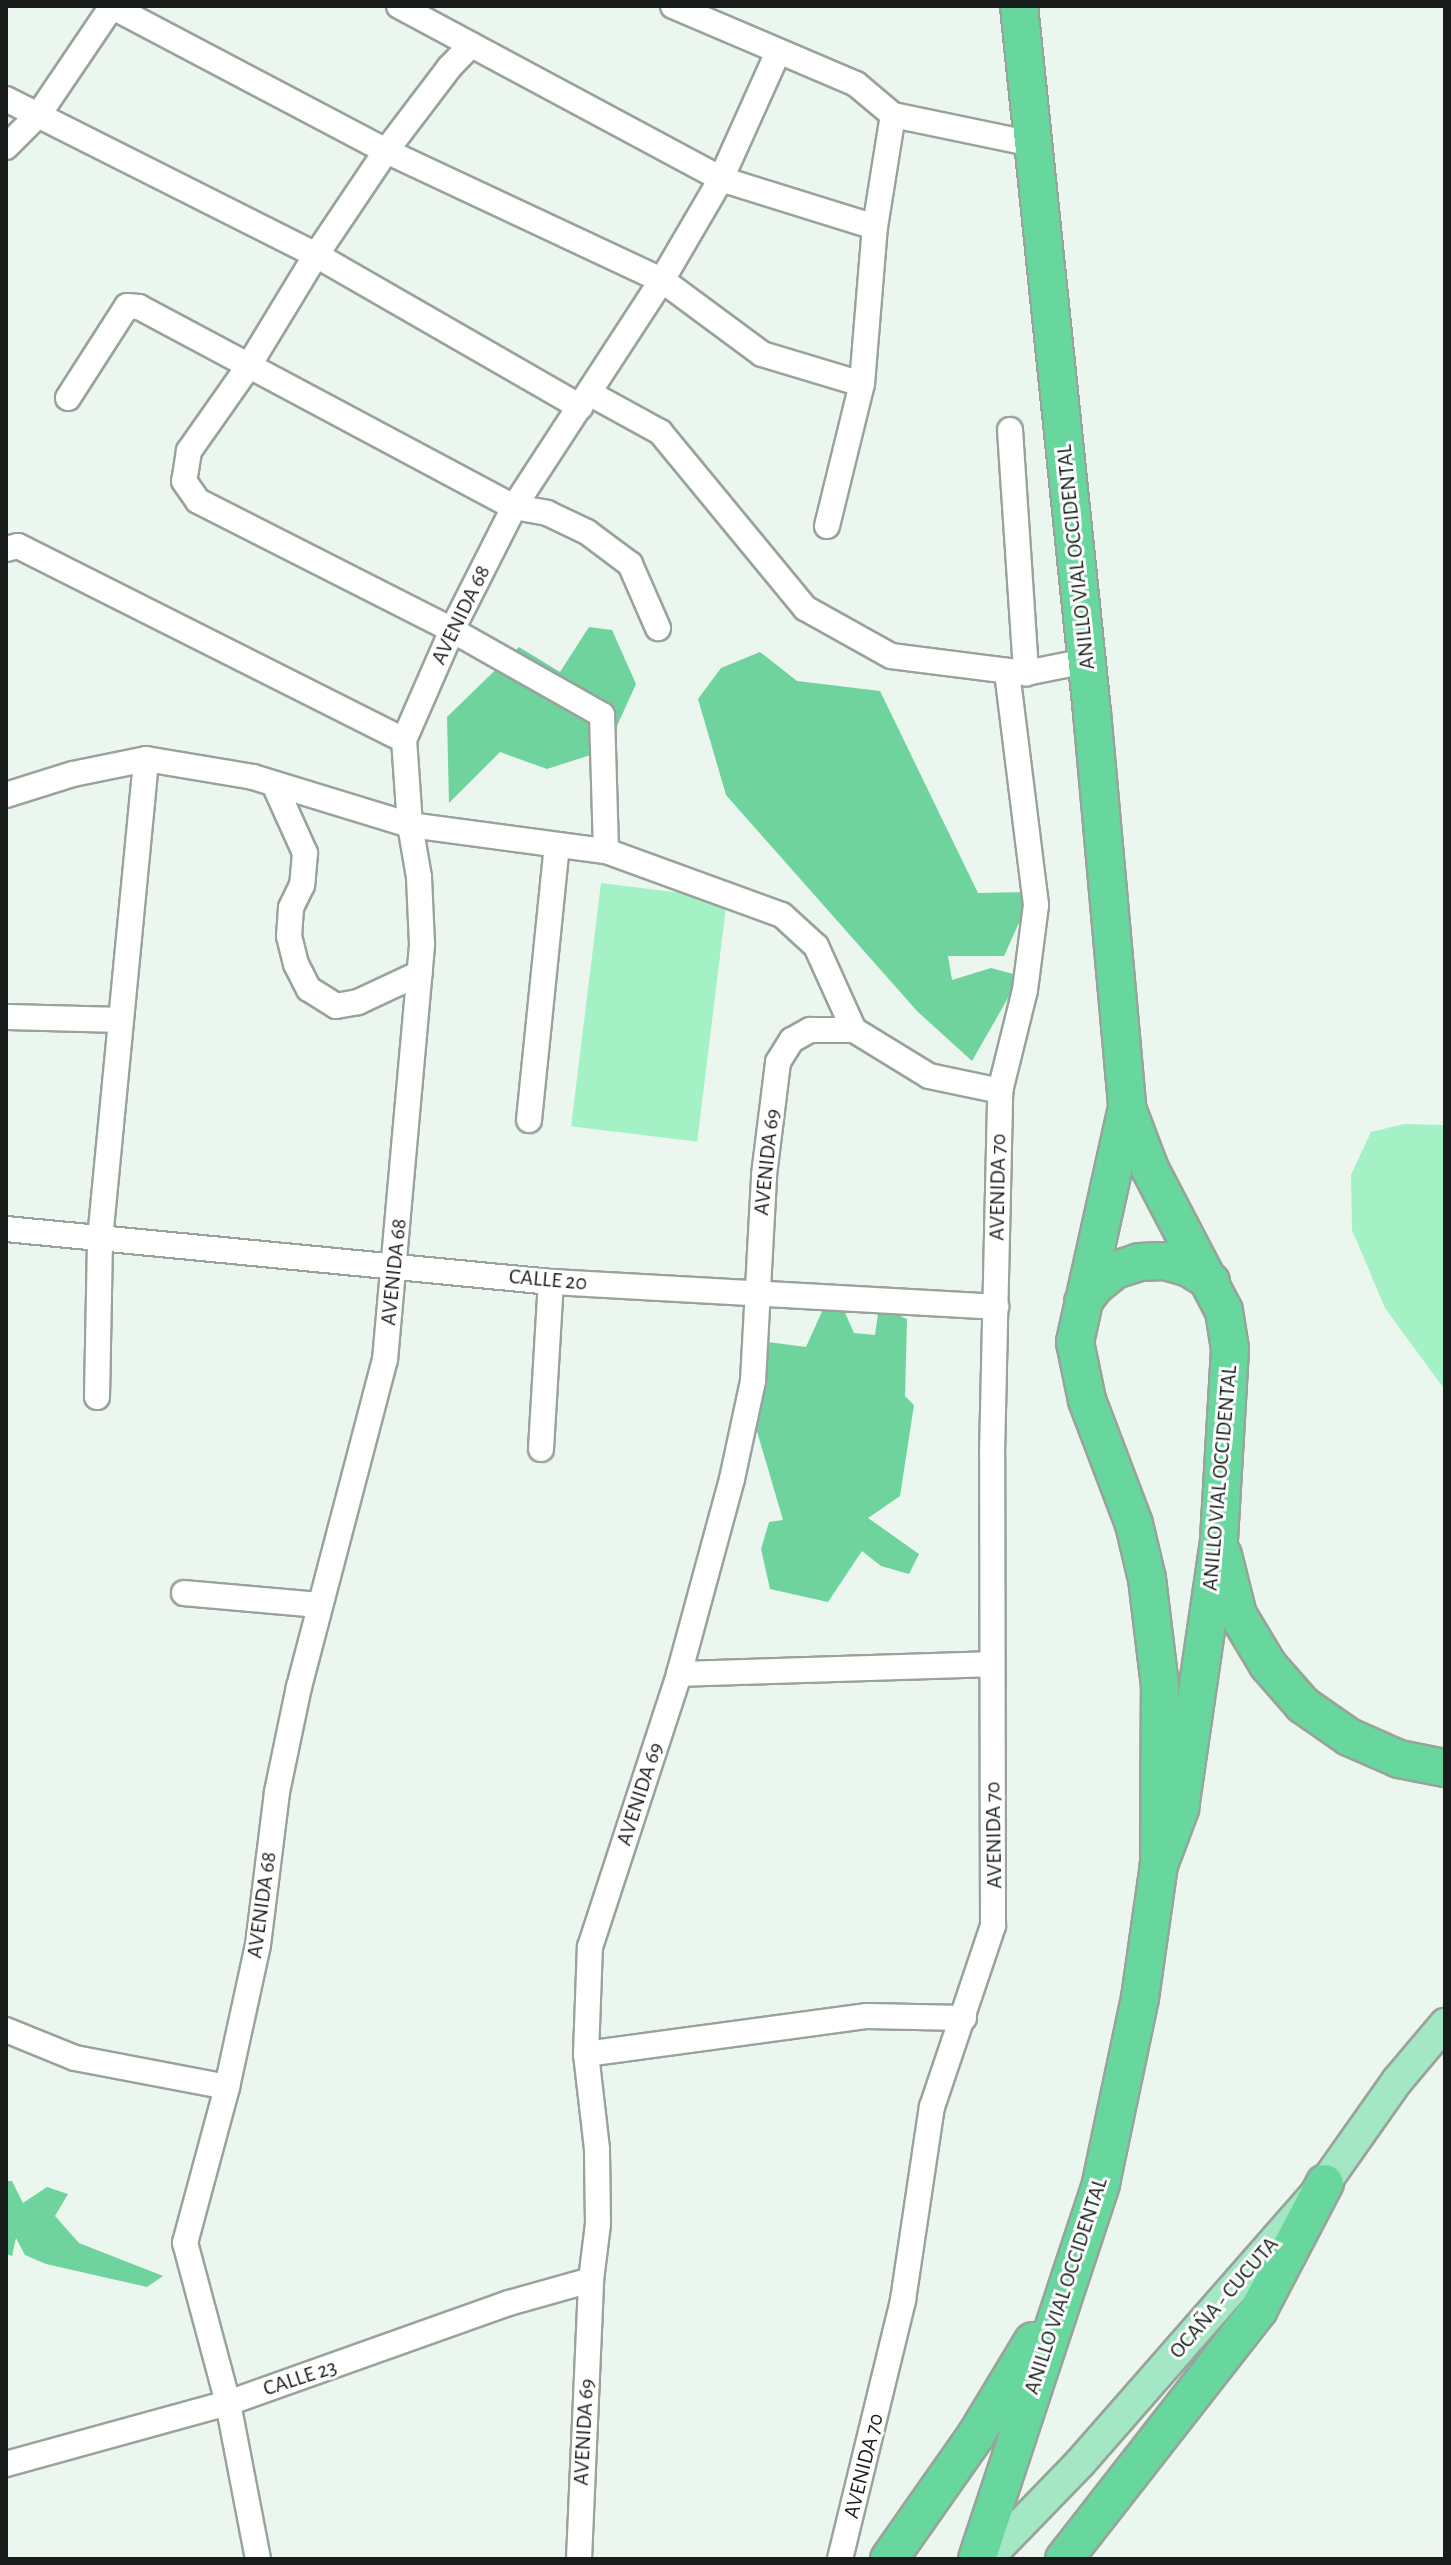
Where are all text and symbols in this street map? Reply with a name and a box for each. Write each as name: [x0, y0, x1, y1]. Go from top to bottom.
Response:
street label: ANILLO VIAL OCCIDENTAL: [1051, 443, 1101, 671]
street label: AVENIDA 68: [426, 561, 496, 669]
street label: AVENIDA 69: [748, 1107, 786, 1217]
street label: AVENIDA 70: [984, 1133, 1012, 1241]
street label: AVENIDA 68: [375, 1217, 413, 1327]
street label: CALLE 20: [508, 1263, 588, 1297]
street label: ANILLO VIAL OCCIDENTAL: [1197, 1364, 1243, 1592]
street label: AVENIDA 69: [611, 1739, 669, 1849]
street label: AVENIDA 70: [980, 1781, 1008, 1889]
street label: AVENIDA 68: [241, 1850, 283, 1960]
street label: ANILLO VIAL OCCIDENTAL: [1018, 2174, 1114, 2398]
street label: OCAÑA - CUCUTA: [1164, 2232, 1284, 2364]
street label: CALLE 23: [260, 2354, 340, 2402]
street label: AVENIDA 69: [568, 2378, 600, 2486]
street label: AVENIDA 70: [838, 2411, 890, 2521]

